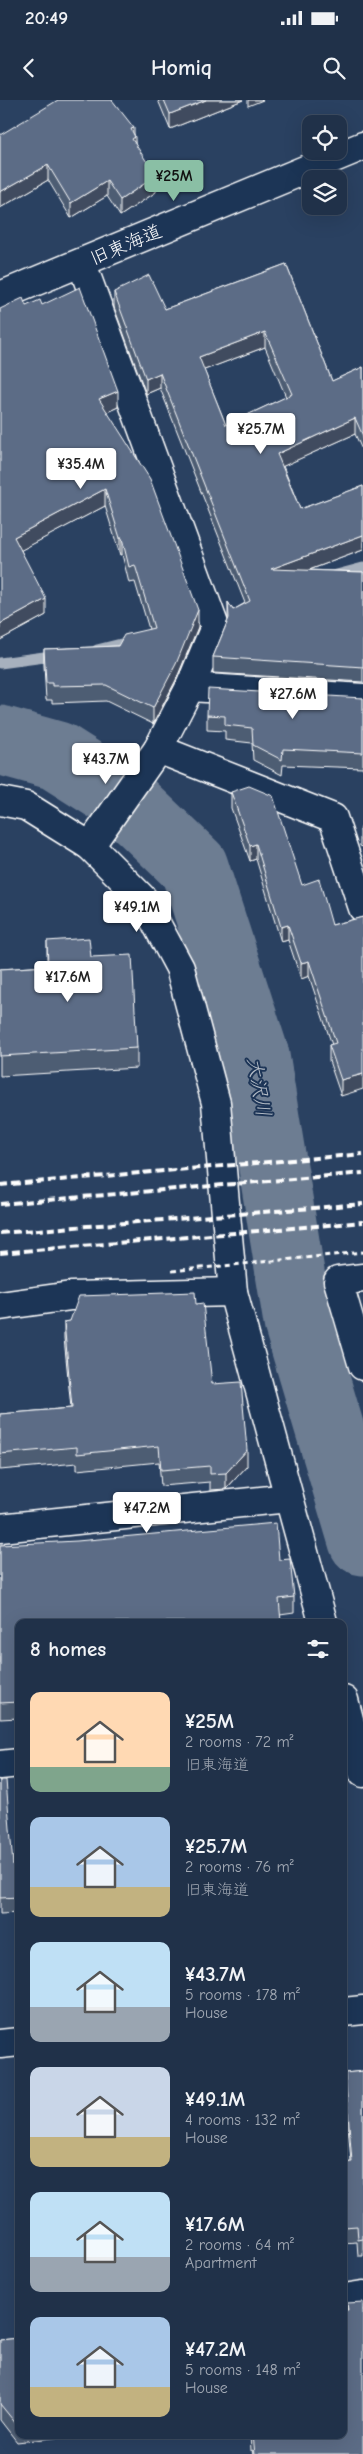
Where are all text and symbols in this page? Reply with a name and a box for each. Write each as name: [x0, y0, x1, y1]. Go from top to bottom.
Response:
text: 20:49: [25, 7, 68, 29]
icon: back: [15, 54, 43, 82]
icon: search: [320, 54, 348, 82]
text: Homiq: [151, 55, 212, 81]
map controls: [302, 115, 347, 215]
button: locate: [302, 115, 347, 160]
pin: ¥25M: [144, 159, 204, 202]
text: ¥25M: [155, 167, 193, 185]
button: layers: [302, 170, 347, 215]
street label: 旧東海道: [87, 220, 165, 270]
pin: ¥25.7M: [220, 412, 302, 455]
text: ¥25.7M: [237, 420, 285, 438]
pin: ¥35.4M: [40, 448, 122, 490]
text: ¥35.4M: [57, 455, 105, 473]
pin: ¥27.6M: [252, 678, 334, 720]
text: ¥27.6M: [269, 685, 317, 703]
pin: ¥43.7M: [65, 742, 147, 785]
text: ¥43.7M: [83, 750, 129, 768]
pin: ¥49.1M: [96, 890, 178, 933]
text: ¥49.1M: [114, 898, 160, 916]
pin: ¥17.6M: [27, 960, 109, 1003]
text: ¥17.6M: [45, 968, 91, 986]
water label: 大沢川: [242, 1055, 276, 1119]
pin: ¥47.2M: [106, 1492, 188, 1534]
text: ¥47.2M: [124, 1499, 170, 1517]
icon: filters: [304, 1635, 332, 1663]
text: 8 homes: [30, 1637, 106, 1661]
text: ¥25M: [185, 1709, 234, 1733]
icon: home: [70, 1712, 130, 1772]
text: 2 rooms · 72 m²: [185, 1733, 294, 1751]
text: 旧東海道: [185, 1756, 249, 1774]
text: ¥25.7M: [185, 1834, 247, 1858]
icon: home: [70, 1837, 130, 1897]
text: 2 rooms · 76 m²: [185, 1858, 294, 1876]
text: 旧東海道: [185, 1881, 249, 1899]
icon: home: [70, 1962, 130, 2022]
text: ¥43.7M: [185, 1962, 246, 1986]
text: 5 rooms · 178 m²: [185, 1986, 300, 2004]
text: House: [185, 2004, 228, 2022]
icon: home: [70, 2087, 130, 2147]
text: ¥49.1M: [185, 2087, 245, 2111]
text: 4 rooms · 132 m²: [185, 2111, 300, 2129]
text: House: [185, 2129, 228, 2147]
icon: home: [70, 2212, 130, 2272]
text: ¥17.6M: [185, 2212, 245, 2236]
text: 2 rooms · 64 m²: [185, 2236, 294, 2254]
text: Apartment: [185, 2254, 257, 2272]
icon: home: [70, 2337, 130, 2397]
text: ¥47.2M: [185, 2337, 246, 2361]
text: 5 rooms · 148 m²: [185, 2361, 300, 2379]
text: House: [185, 2379, 228, 2397]

